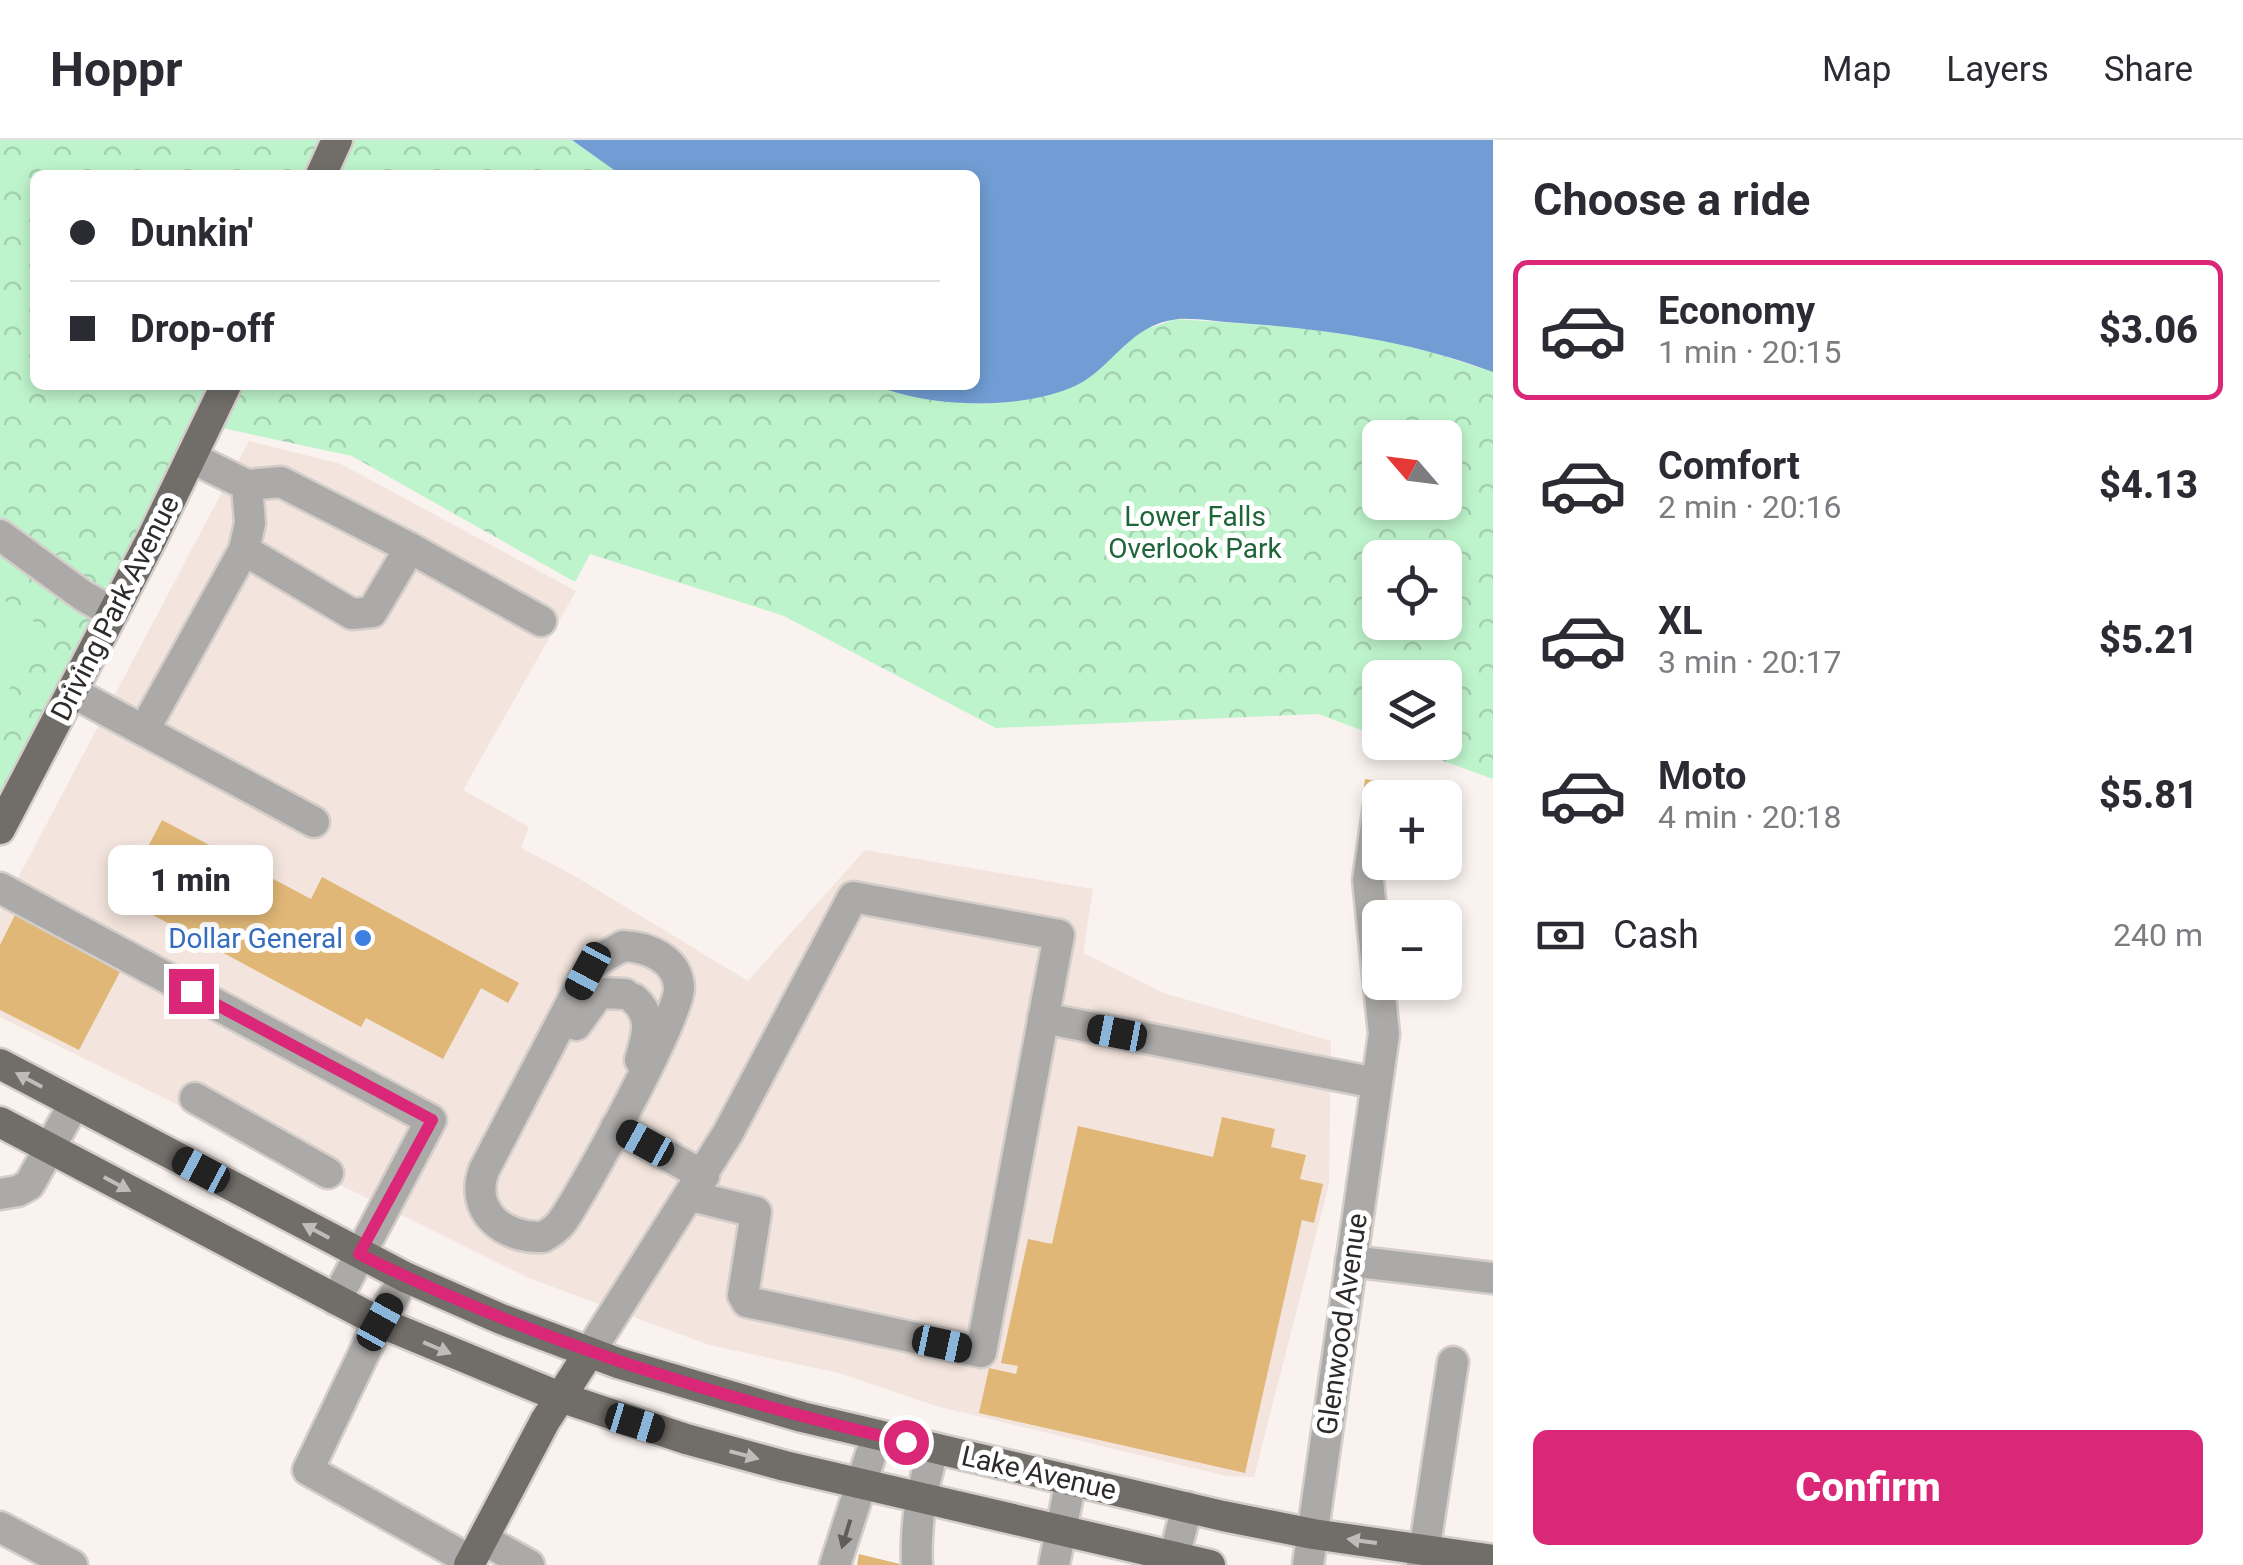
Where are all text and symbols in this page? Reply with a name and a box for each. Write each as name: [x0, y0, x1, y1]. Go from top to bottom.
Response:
text: Hoppr: [50, 41, 183, 98]
text: Map: [1822, 49, 1891, 90]
text: Layers: [1946, 49, 2049, 90]
text: Share: [2104, 49, 2193, 90]
text: Choose a ride: [1533, 173, 1810, 226]
text: Dunkin': [130, 211, 253, 255]
icon: car: [1538, 285, 1628, 375]
text: Economy: [1658, 289, 1815, 333]
text: Drop-off: [130, 307, 275, 351]
text: $3.06: [2099, 308, 2198, 352]
text: 1 min · 20:15: [1658, 333, 1841, 371]
north arrow: [1362, 420, 1462, 520]
map controls: [1362, 420, 1462, 1000]
icon: car: [1538, 440, 1628, 530]
text: Comfort: [1658, 444, 1800, 488]
text: $4.13: [2099, 463, 2198, 507]
text: 2 min · 20:16: [1658, 488, 1841, 526]
street label: Driving Park Avenue: [44, 490, 186, 726]
park label: Lower Falls Overlook Park: [1108, 500, 1282, 565]
button: locate: [1362, 540, 1462, 640]
icon: car: [1538, 595, 1628, 685]
text: XL: [1658, 599, 1703, 643]
text: $5.21: [2099, 618, 2198, 662]
text: 3 min · 20:17: [1658, 643, 1841, 681]
button: layers: [1362, 660, 1462, 760]
icon: car: [1538, 750, 1628, 840]
text: Moto: [1658, 754, 1747, 798]
text: $5.81: [2099, 773, 2198, 817]
button: +: [1362, 780, 1462, 880]
text: 4 min · 20:18: [1658, 798, 1841, 836]
callout: 1 min: [109, 846, 274, 916]
text: 1 min: [150, 861, 231, 899]
button: −: [1362, 900, 1462, 1000]
icon: cash: [1533, 908, 1588, 963]
text: Cash: [1613, 913, 1699, 957]
text: 240 m: [2113, 916, 2203, 954]
place label: Dollar General: [168, 922, 343, 955]
marker: Dollar General: [352, 927, 374, 949]
car: [561, 937, 615, 1005]
route end: [169, 969, 214, 1014]
car: [1085, 1013, 1149, 1053]
one-way arrow: [14, 1071, 43, 1088]
car: [611, 1115, 679, 1171]
car: [167, 1143, 235, 1197]
one-way arrow: [103, 1175, 131, 1192]
street label: Glenwood Avenue: [1310, 1211, 1374, 1437]
one-way arrow: [302, 1223, 331, 1240]
car: [352, 1288, 408, 1356]
car: [910, 1323, 974, 1365]
one-way arrow: [422, 1340, 452, 1356]
car: [602, 1400, 668, 1446]
route start: [884, 1420, 929, 1465]
button: Confirm: [1533, 1430, 2203, 1545]
street label: Lake Avenue: [959, 1439, 1119, 1507]
one-way arrow: [729, 1447, 760, 1463]
one-way arrow: [838, 1519, 853, 1549]
one-way arrow: [1345, 1533, 1377, 1549]

